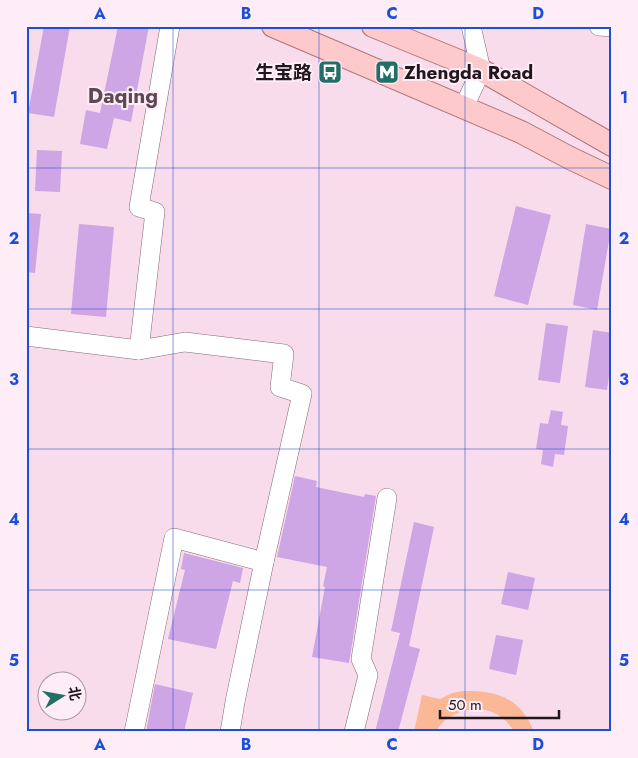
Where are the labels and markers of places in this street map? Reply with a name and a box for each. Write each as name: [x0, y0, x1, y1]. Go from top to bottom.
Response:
place label: 生宝路: [255, 59, 312, 86]
bus stop icon: 生宝路: [317, 59, 343, 85]
metro station icon: Zhengda Road: [374, 59, 400, 85]
place label: Zhengda Road: [404, 59, 533, 86]

